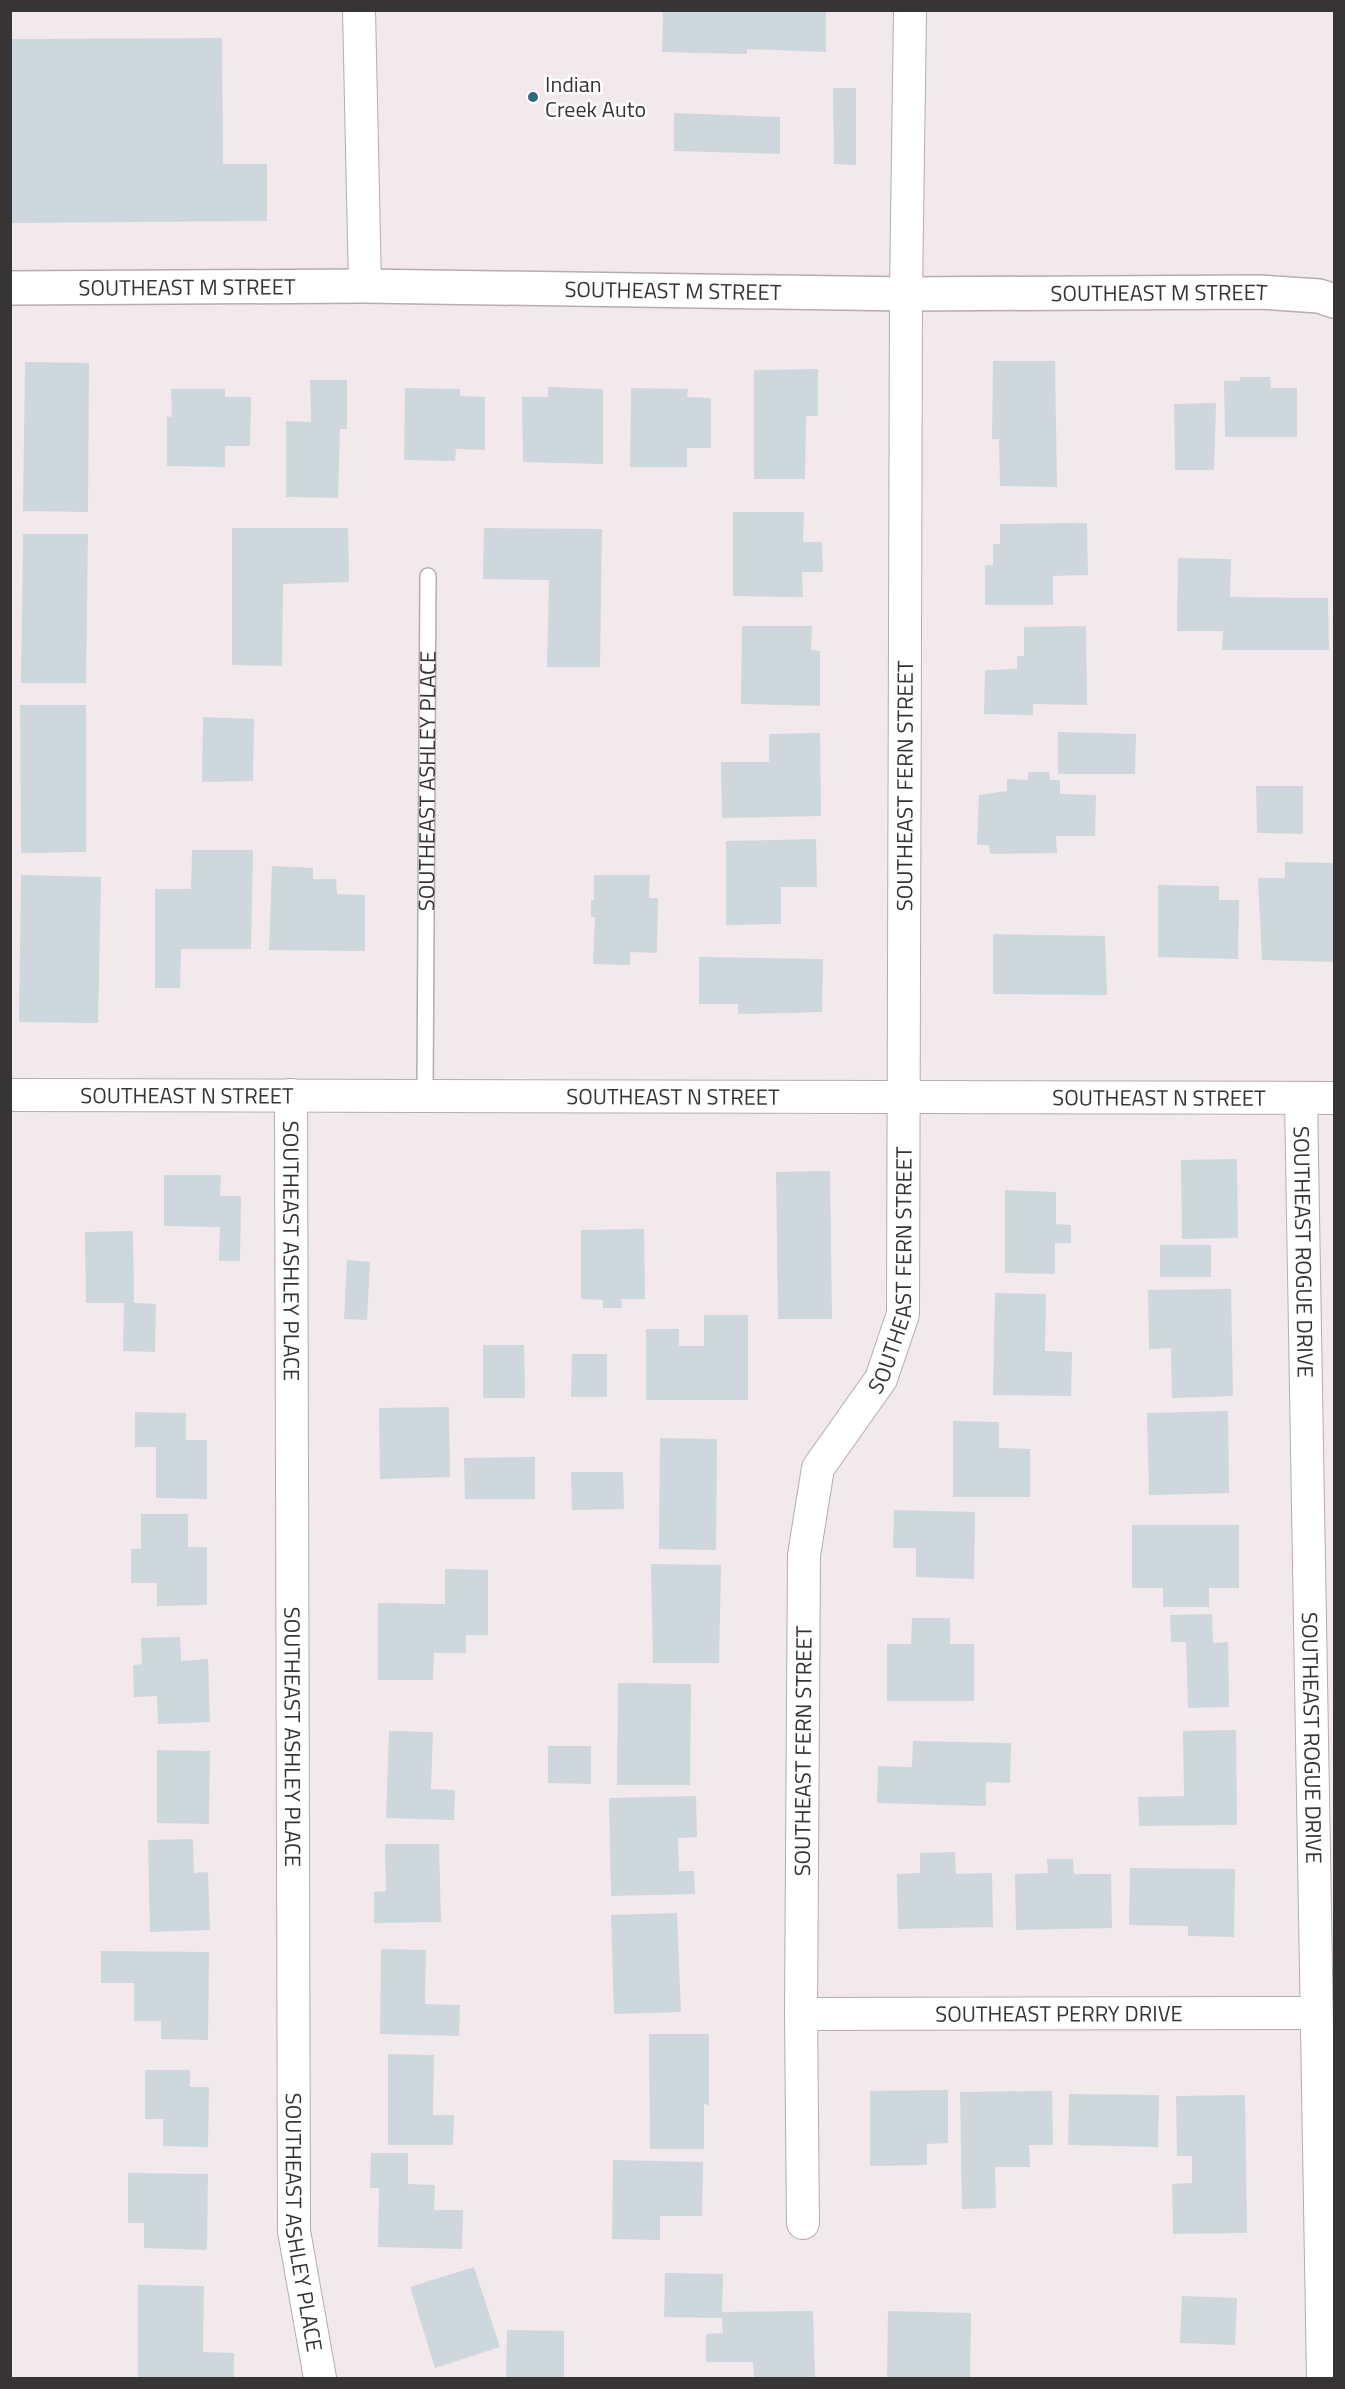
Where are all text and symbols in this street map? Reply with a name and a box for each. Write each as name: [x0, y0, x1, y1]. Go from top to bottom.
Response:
place label: Indian Creek Auto: [545, 67, 646, 126]
marker: Indian Creek Auto: [526, 90, 540, 104]
street label: SOUTHEAST M STREET: [78, 269, 296, 305]
street label: SOUTHEAST M STREET: [564, 272, 782, 309]
street label: SOUTHEAST M STREET: [1050, 275, 1269, 310]
street label: SOUTHEAST ASHLEY PLACE: [409, 651, 445, 911]
street label: SOUTHEAST FERN STREET: [887, 660, 922, 911]
street label: SOUTHEAST N STREET: [80, 1078, 294, 1113]
street label: SOUTHEAST N STREET: [566, 1079, 780, 1114]
street label: SOUTHEAST N STREET: [1052, 1080, 1266, 1115]
street label: SOUTHEAST ASHLEY PLACE: [274, 1121, 309, 1381]
street label: SOUTHEAST ROGUE DRIVE: [1284, 1126, 1323, 1378]
street label: SOUTHEAST FERN STREET: [859, 1146, 920, 1401]
street label: SOUTHEAST ASHLEY PLACE: [275, 1607, 310, 1867]
street label: SOUTHEAST ROGUE DRIVE: [1293, 1612, 1331, 1864]
street label: SOUTHEAST FERN STREET: [785, 1625, 821, 1876]
street label: SOUTHEAST PERRY DRIVE: [935, 1996, 1183, 2031]
street label: SOUTHEAST ASHLEY PLACE: [276, 2093, 332, 2354]

